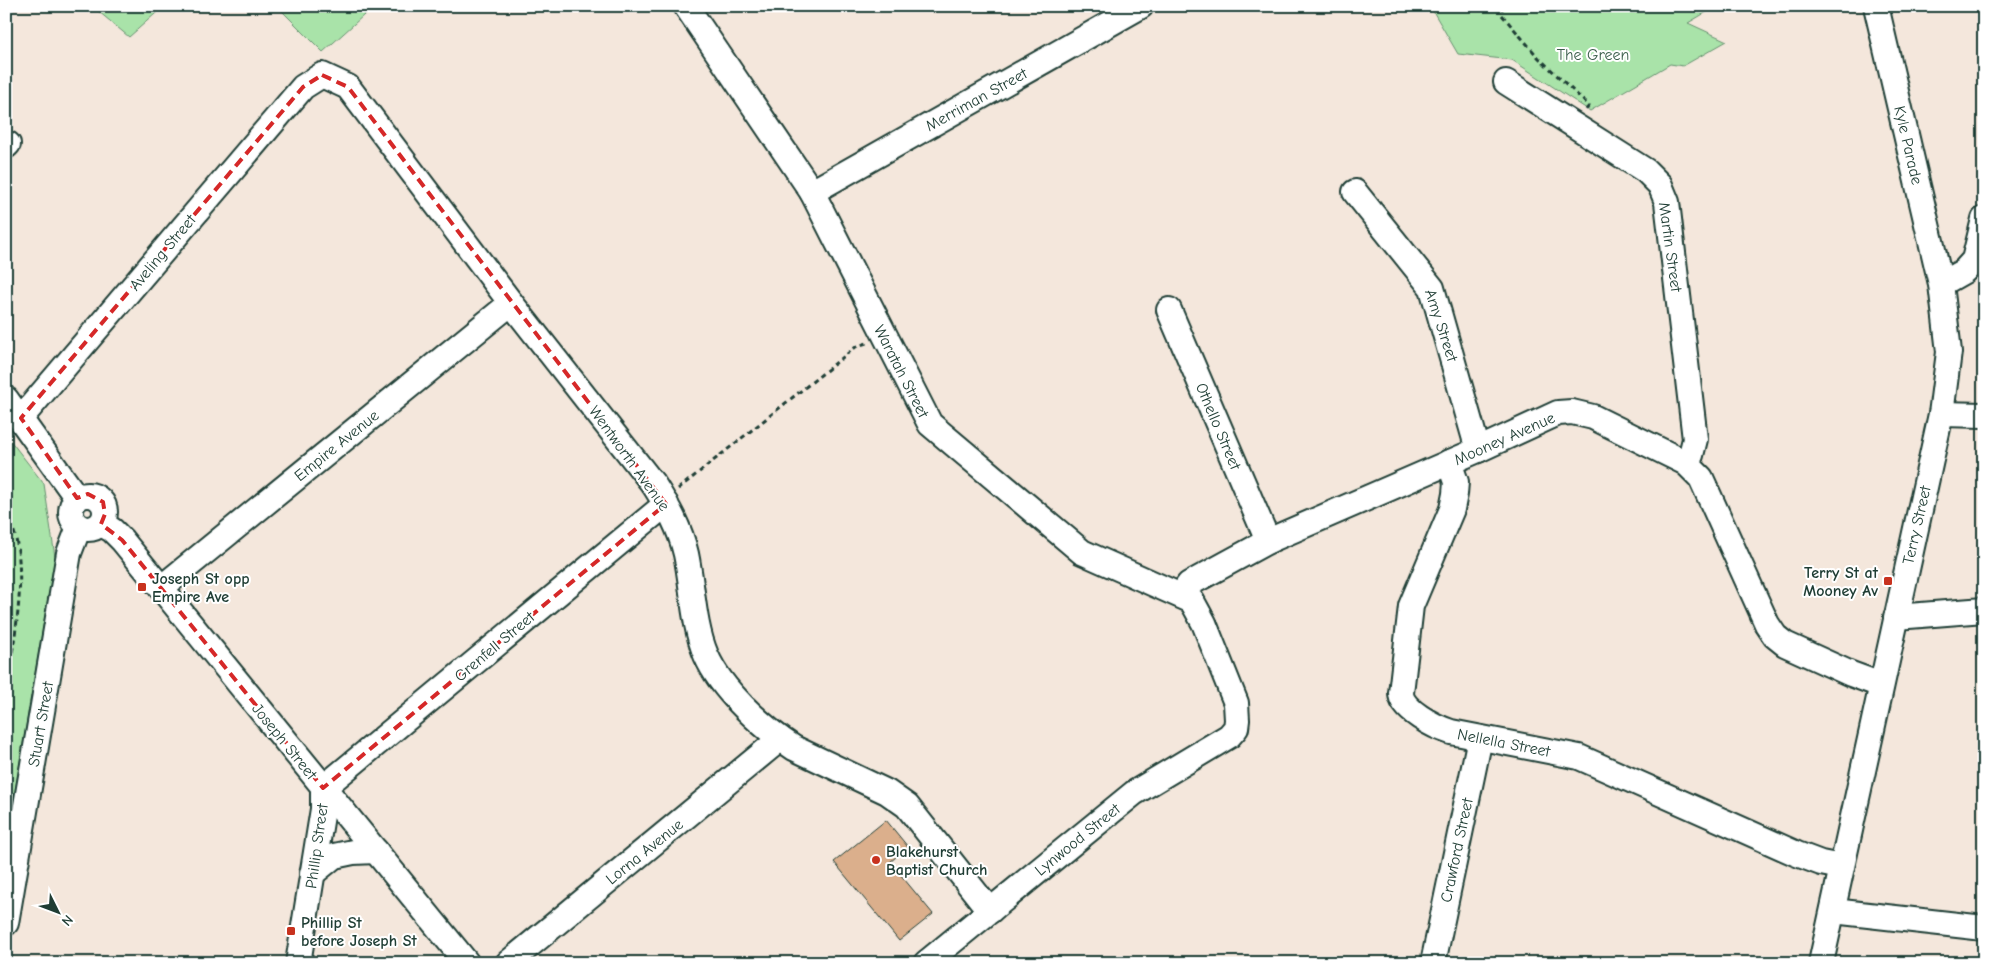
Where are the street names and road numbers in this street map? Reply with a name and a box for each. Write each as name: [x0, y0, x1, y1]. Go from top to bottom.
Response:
street label: Merriman Street: [922, 64, 1031, 135]
street label: Kyle Parade: [1890, 104, 1926, 186]
street label: Martin Street: [1655, 201, 1685, 294]
street label: Aveling Street: [126, 211, 200, 294]
street label: Amy Street: [1421, 287, 1461, 364]
street label: Waratah Street: [870, 322, 932, 421]
street label: Othello Street: [1192, 380, 1245, 473]
street label: Wentworth Avenue: [585, 403, 673, 515]
street label: Empire Avenue: [291, 406, 382, 485]
street label: Mooney Avenue: [1451, 409, 1558, 469]
street label: Terry Street: [1899, 484, 1935, 566]
street label: Grenfell Street: [451, 608, 539, 685]
street label: Stuart Street: [25, 680, 57, 768]
street label: Joseph Street: [248, 700, 321, 784]
street label: Nellella Street: [1456, 725, 1552, 761]
street label: Crawford Street: [1437, 796, 1477, 904]
street label: Lynwood Street: [1032, 800, 1124, 880]
street label: Phillip Street: [302, 802, 332, 890]
street label: Lorna Avenue: [603, 815, 687, 888]

